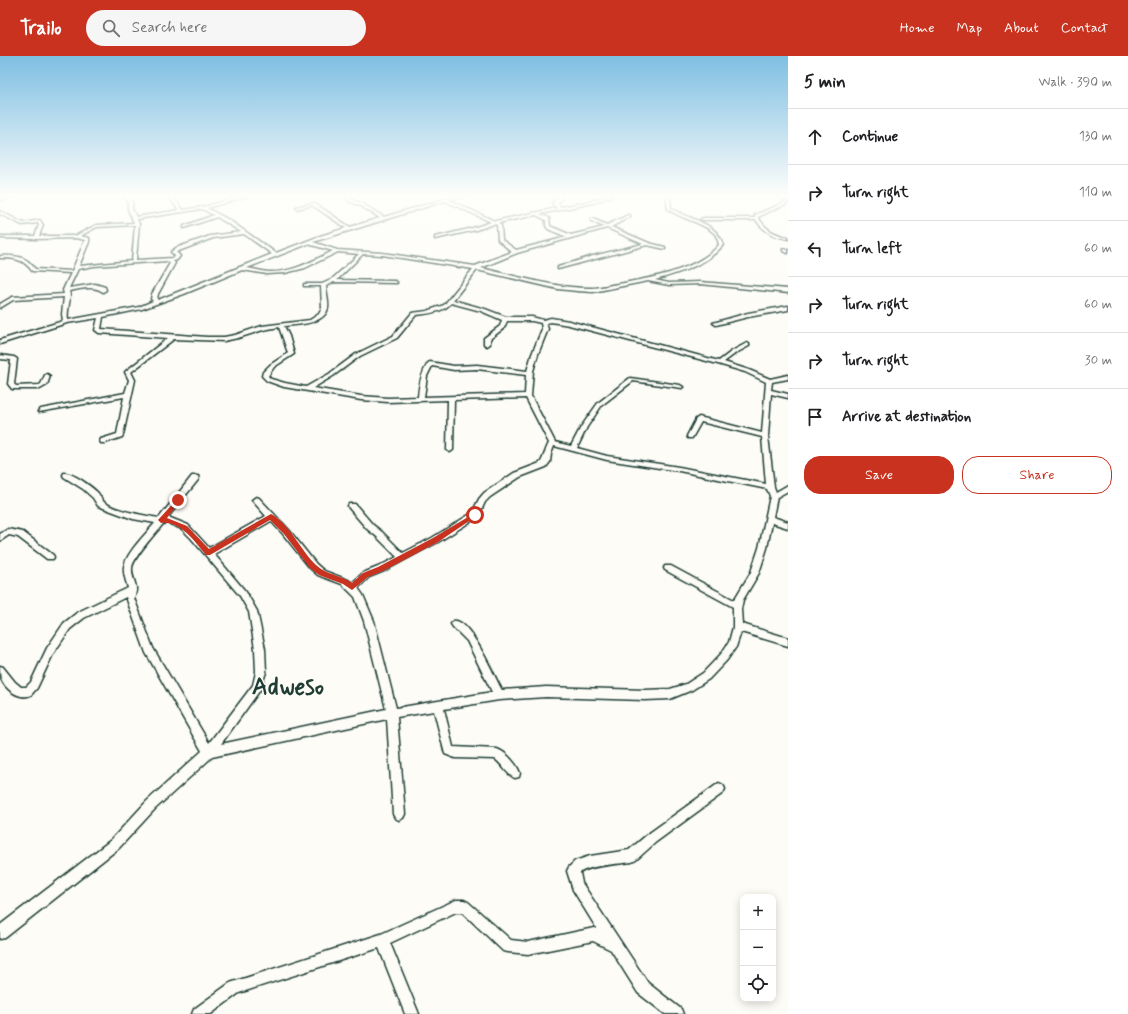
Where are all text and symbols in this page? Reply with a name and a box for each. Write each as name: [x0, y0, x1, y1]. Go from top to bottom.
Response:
search box: [86, 10, 366, 46]
text: Trailo: [20, 16, 62, 41]
icon: search: [100, 17, 122, 39]
text: Search here: [132, 18, 207, 38]
text: Home: [900, 19, 934, 37]
text: Map: [956, 19, 982, 37]
text: About: [1004, 19, 1039, 37]
text: Contact: [1061, 19, 1108, 37]
text: 5 min: [804, 71, 846, 93]
text: Walk · 390 m: [1039, 74, 1112, 91]
icon: ahead: [804, 126, 826, 148]
text: Continue: [842, 127, 898, 147]
text: 130 m: [1079, 128, 1112, 145]
icon: right: [804, 182, 826, 204]
text: Turn right: [842, 183, 909, 203]
text: 110 m: [1079, 184, 1112, 201]
icon: left: [804, 238, 826, 260]
text: Turn left: [842, 239, 902, 259]
text: 60 m: [1084, 240, 1112, 257]
icon: right: [804, 294, 826, 316]
text: Turn right: [842, 295, 909, 315]
text: 60 m: [1084, 296, 1112, 313]
icon: right: [804, 350, 826, 372]
text: Turn right: [842, 351, 909, 371]
text: 30 m: [1085, 352, 1112, 369]
icon: arrive: [804, 406, 826, 428]
text: Arrive at destination: [842, 407, 971, 427]
button: Save: [804, 456, 954, 494]
button: Share: [962, 456, 1112, 494]
route end: [169, 491, 187, 509]
route start: [466, 506, 484, 524]
district label: Adweso: [252, 672, 324, 703]
map controls: [740, 894, 776, 1002]
button: +: [740, 894, 776, 930]
button: −: [740, 930, 776, 966]
button: locate: [740, 966, 776, 1002]

